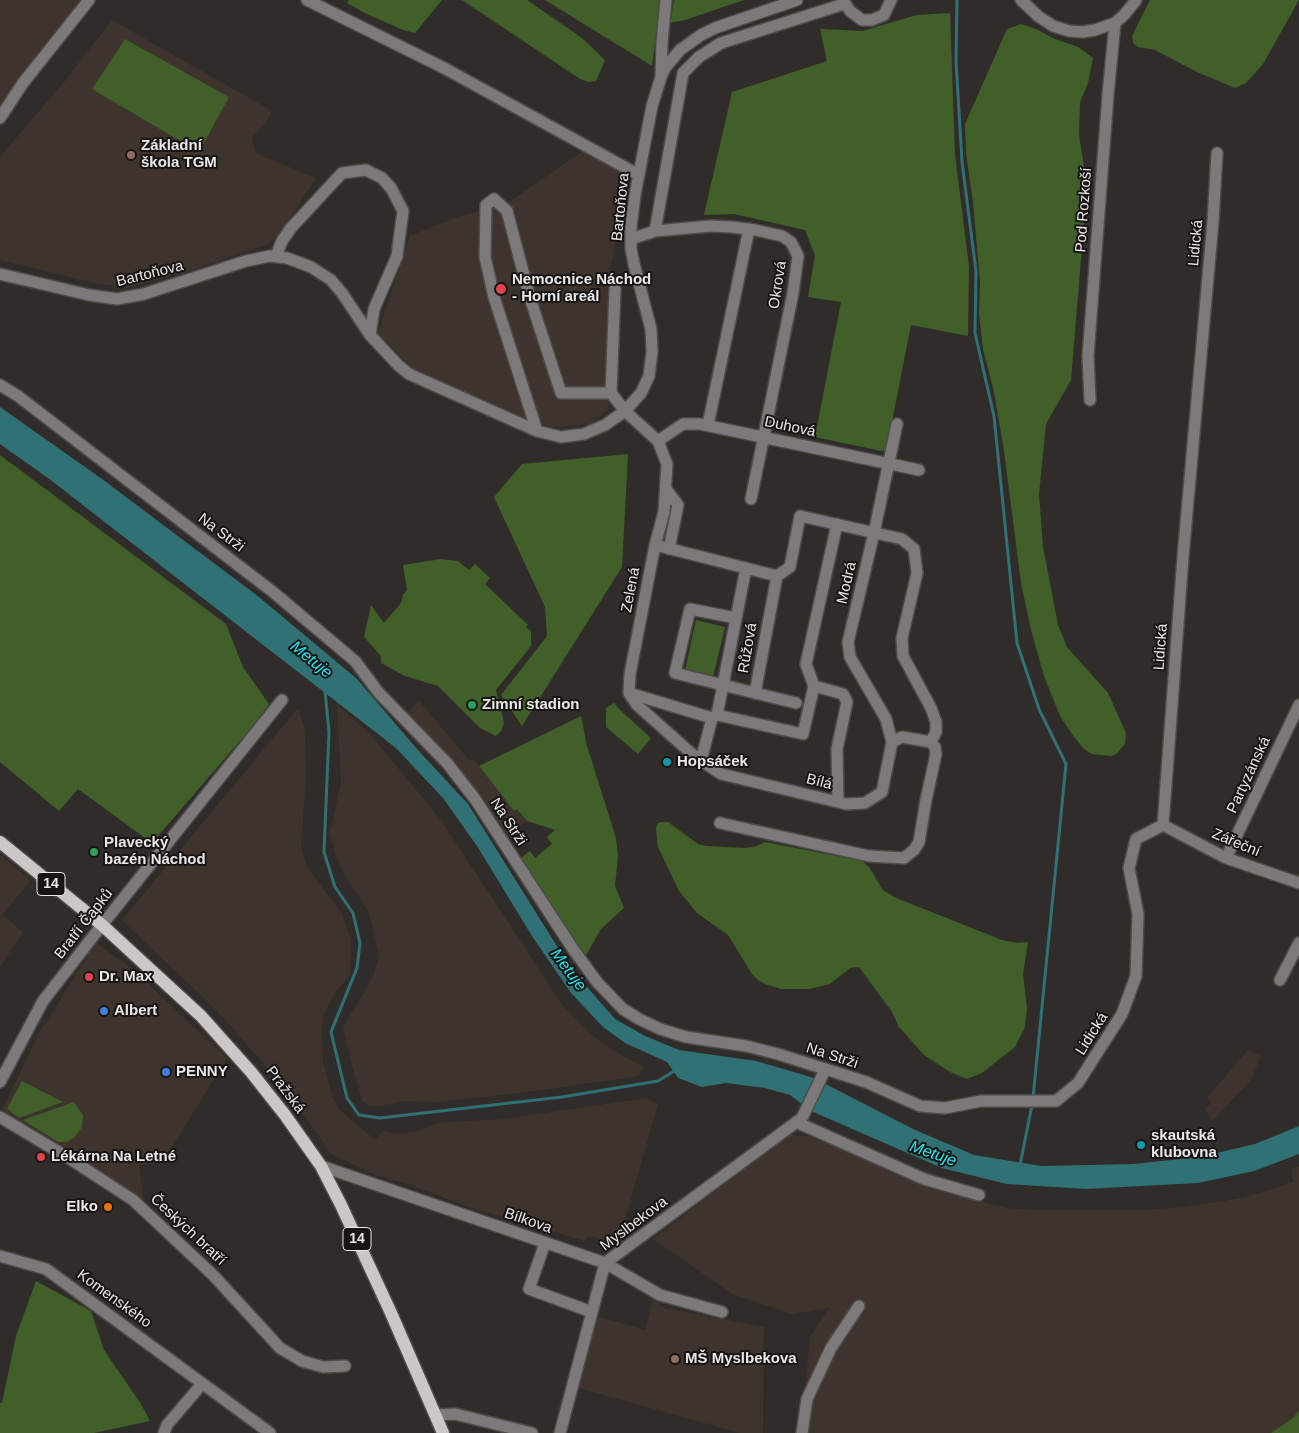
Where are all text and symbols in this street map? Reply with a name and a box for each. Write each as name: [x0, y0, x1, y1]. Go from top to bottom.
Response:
place label: Základní škola TGM: [141, 137, 217, 172]
marker: Základní škola TGM: [125, 149, 137, 161]
street label: Pod Rozkoší: [1072, 167, 1096, 253]
street label: Bartoňova: [608, 172, 634, 242]
street label: Lidická: [1185, 219, 1207, 267]
street label: Bartoňova: [115, 257, 185, 291]
street label: Okrová: [765, 260, 791, 310]
place label: Nemocnice Náchod - Horní areál: [512, 271, 651, 306]
marker: Nemocnice Náchod - Horní areál: [494, 282, 508, 296]
street label: Duhová: [763, 413, 817, 441]
street label: Na Strži: [194, 510, 248, 556]
street label: Modrá: [833, 560, 861, 606]
street label: Zelená: [618, 566, 644, 614]
street label: Růžová: [735, 621, 761, 675]
street label: Lidická: [1150, 623, 1172, 671]
water label: Metuje: [286, 637, 336, 683]
place label: Zimní stadion: [482, 696, 580, 714]
marker: Zimní stadion: [466, 699, 478, 711]
street label: Partyzánská: [1223, 734, 1275, 816]
place label: Hopsáček: [677, 753, 748, 771]
marker: Hopsáček: [661, 756, 673, 768]
street label: Bílá: [804, 770, 834, 794]
street label: Na Strži: [486, 795, 530, 849]
street label: Zářeční: [1209, 825, 1263, 861]
place label: Plavecký bazén Náchod: [104, 834, 206, 869]
marker: Plavecký bazén Náchod: [88, 846, 100, 858]
road number: 14: [37, 872, 65, 896]
street label: Bratří Čapků: [51, 885, 117, 963]
water label: Metuje: [546, 945, 590, 995]
place label: Dr. Max: [99, 968, 152, 986]
marker: Dr. Max: [83, 971, 95, 983]
place label: Albert: [114, 1002, 157, 1020]
marker: Albert: [98, 1005, 110, 1017]
street label: Lidická: [1072, 1009, 1112, 1059]
street label: Na Strži: [804, 1039, 860, 1073]
place label: PENNY: [176, 1063, 228, 1081]
street label: Pražská: [262, 1063, 308, 1117]
marker: PENNY: [160, 1066, 172, 1078]
place label: skautská klubovna: [1151, 1127, 1217, 1162]
water label: Metuje: [907, 1137, 959, 1171]
marker: skautská klubovna: [1135, 1139, 1147, 1151]
place label: Lékárna Na Letné: [51, 1148, 176, 1166]
marker: Lékárna Na Letné: [35, 1151, 47, 1163]
street label: Českých bratří: [147, 1190, 229, 1270]
street label: Myslbekova: [597, 1193, 671, 1255]
place label: Elko: [66, 1198, 98, 1216]
marker: Elko: [102, 1201, 114, 1213]
street label: Bílkova: [502, 1204, 554, 1238]
road number: 14: [343, 1228, 371, 1250]
street label: Komenského: [73, 1266, 155, 1332]
place label: MŠ Myslbekova: [685, 1350, 797, 1368]
marker: MŠ Myslbekova: [669, 1353, 681, 1365]

